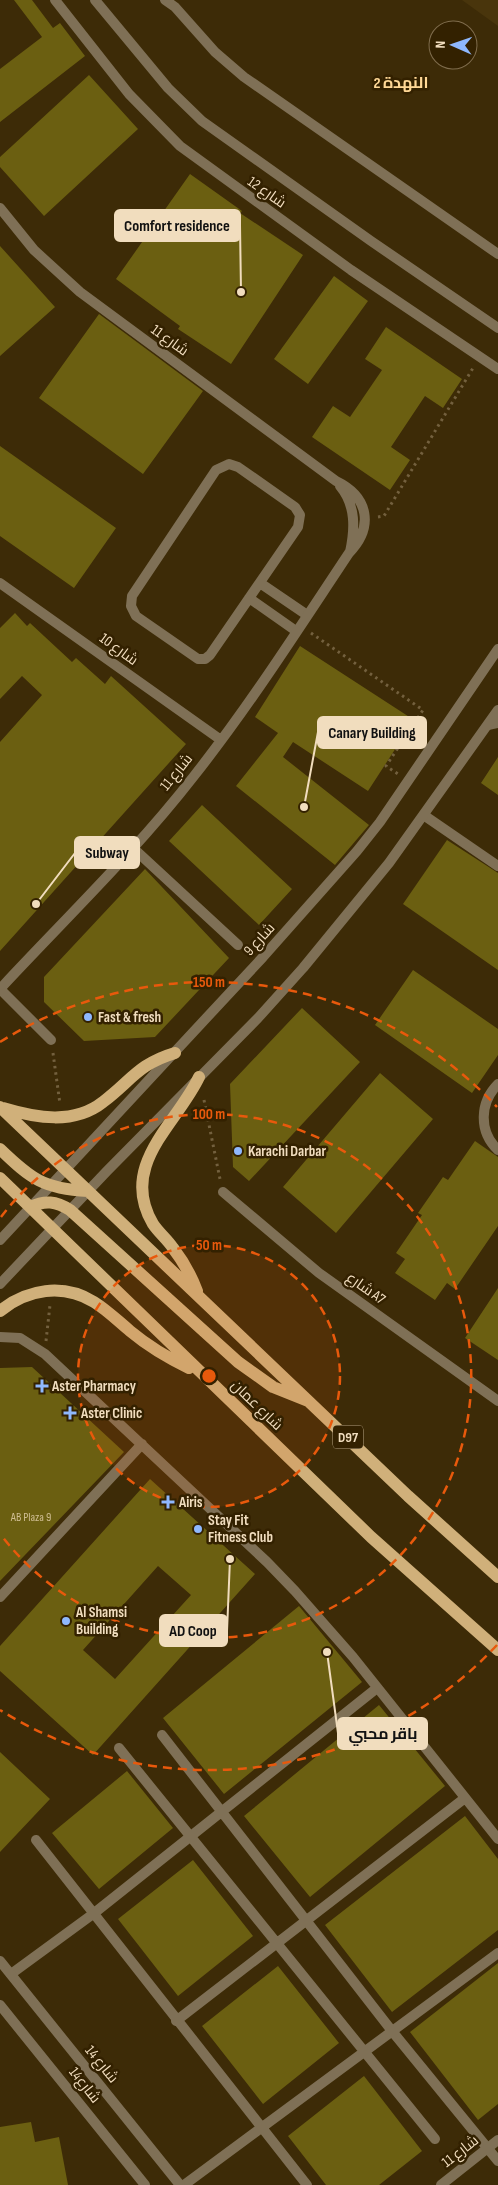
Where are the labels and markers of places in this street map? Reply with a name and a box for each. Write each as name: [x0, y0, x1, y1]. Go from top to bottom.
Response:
callout: Comfort residence: [115, 210, 240, 241]
callout: Canary Building: [318, 717, 426, 748]
callout: Subway: [75, 837, 139, 868]
place label: Fast & fresh: [98, 1008, 161, 1027]
marker: Fast & fresh: [82, 1011, 94, 1023]
place label: Karachi Darbar: [248, 1142, 326, 1161]
marker: Karachi Darbar: [232, 1145, 244, 1157]
centre of rings: [200, 1367, 218, 1385]
place label: Aster Pharmacy: [51, 1377, 137, 1396]
marker: Aster Pharmacy: [36, 1380, 48, 1392]
place label: Aster Clinic: [80, 1404, 142, 1423]
marker: Aster Clinic: [63, 1406, 77, 1420]
place label: Airis: [178, 1493, 203, 1512]
marker: Airis: [161, 1495, 175, 1509]
place label: Stay Fit Fitness Club: [208, 1511, 273, 1547]
marker: Stay Fit Fitness Club: [192, 1523, 204, 1535]
place label: Al Shamsi Building: [75, 1603, 127, 1639]
marker: Al Shamsi Building: [60, 1615, 72, 1627]
callout: AD Coop: [160, 1615, 227, 1646]
callout: باقر محبي: [338, 1718, 427, 1749]

